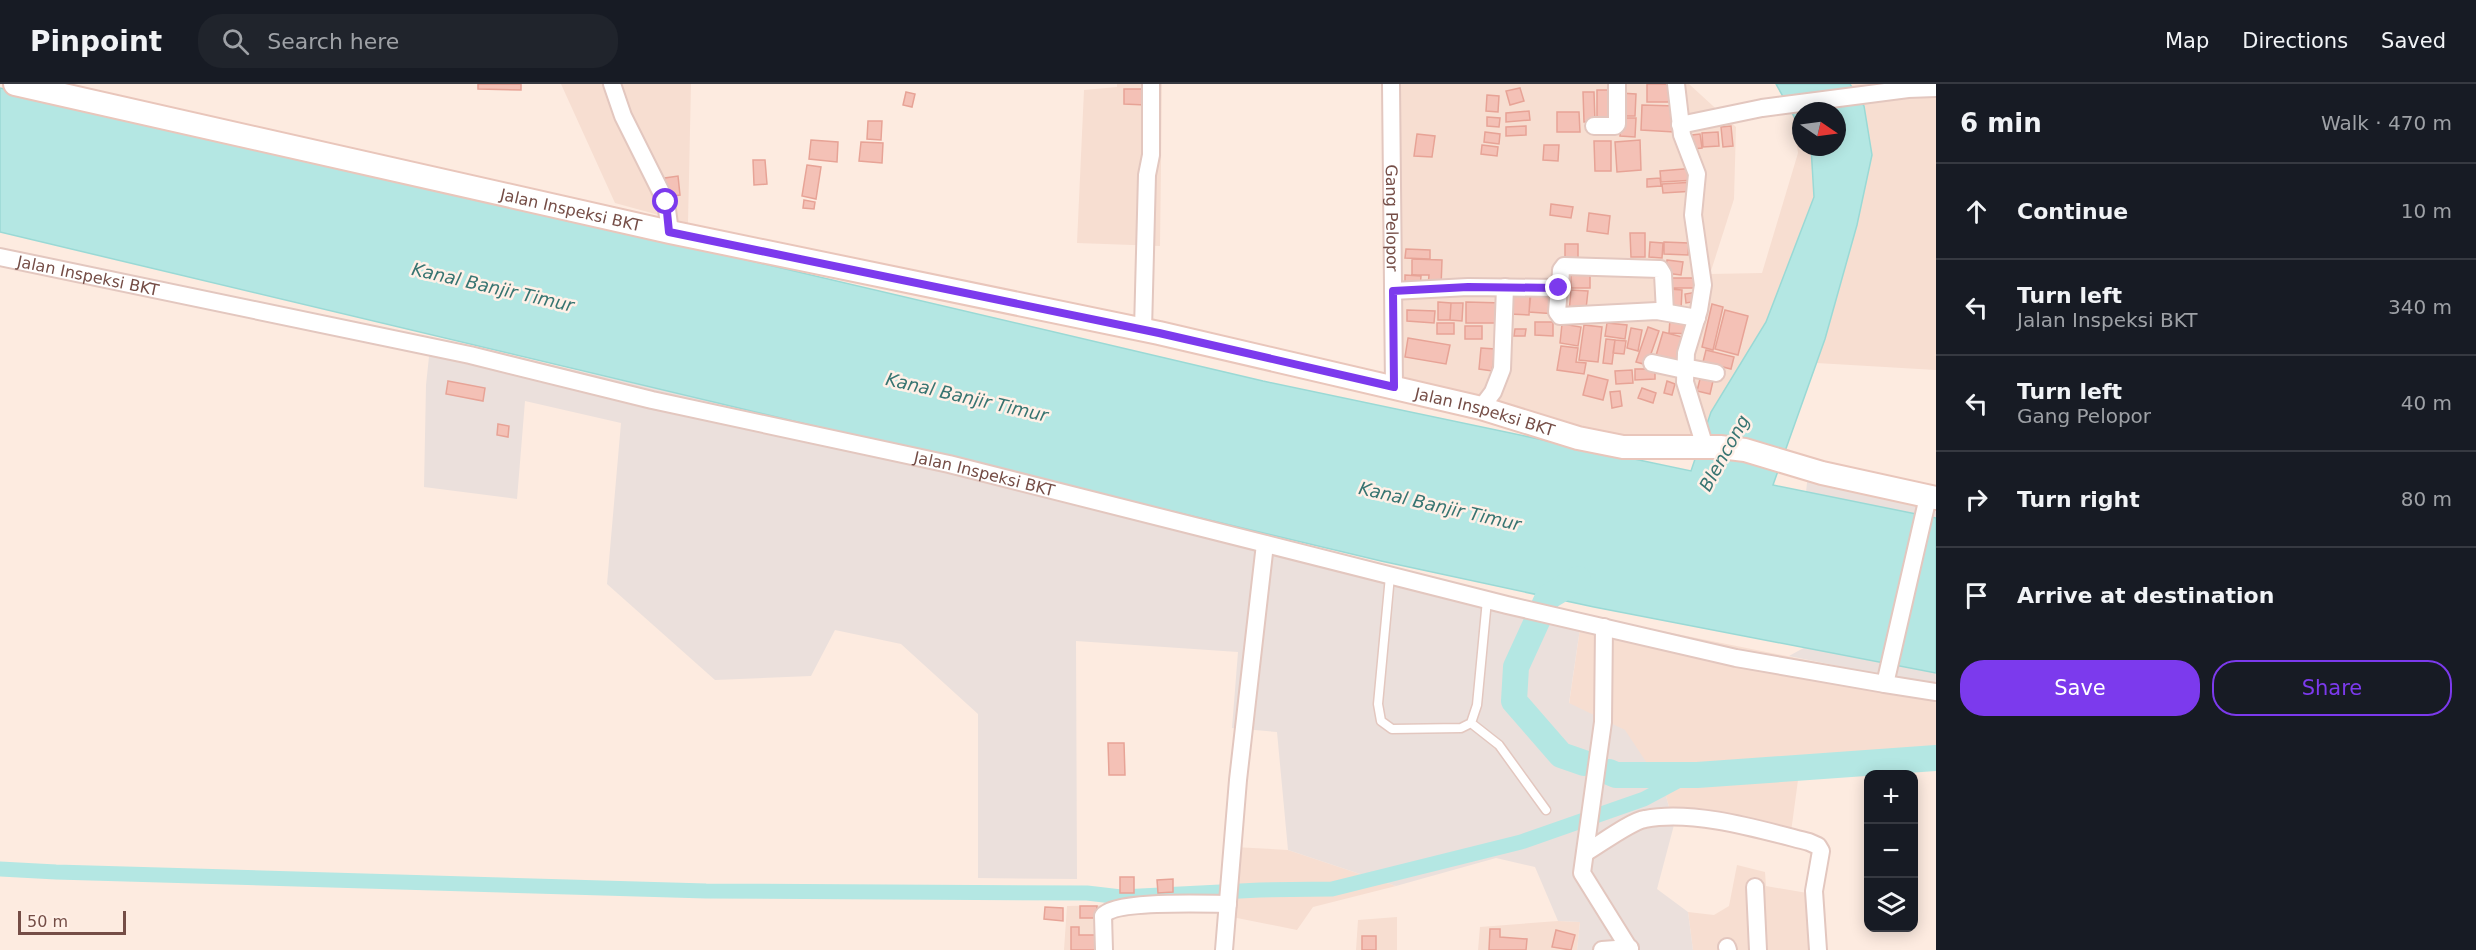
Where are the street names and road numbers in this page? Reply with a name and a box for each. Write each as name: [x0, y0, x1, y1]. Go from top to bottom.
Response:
street label: Gang Pelopor: [1382, 164, 1402, 272]
street label: Jalan Inspeksi BKT: [497, 184, 644, 235]
street label: Jalan Inspeksi BKT: [15, 251, 161, 299]
street label: Jalan Inspeksi BKT: [1412, 383, 1557, 440]
street label: Jalan Inspeksi BKT: [911, 447, 1057, 500]

